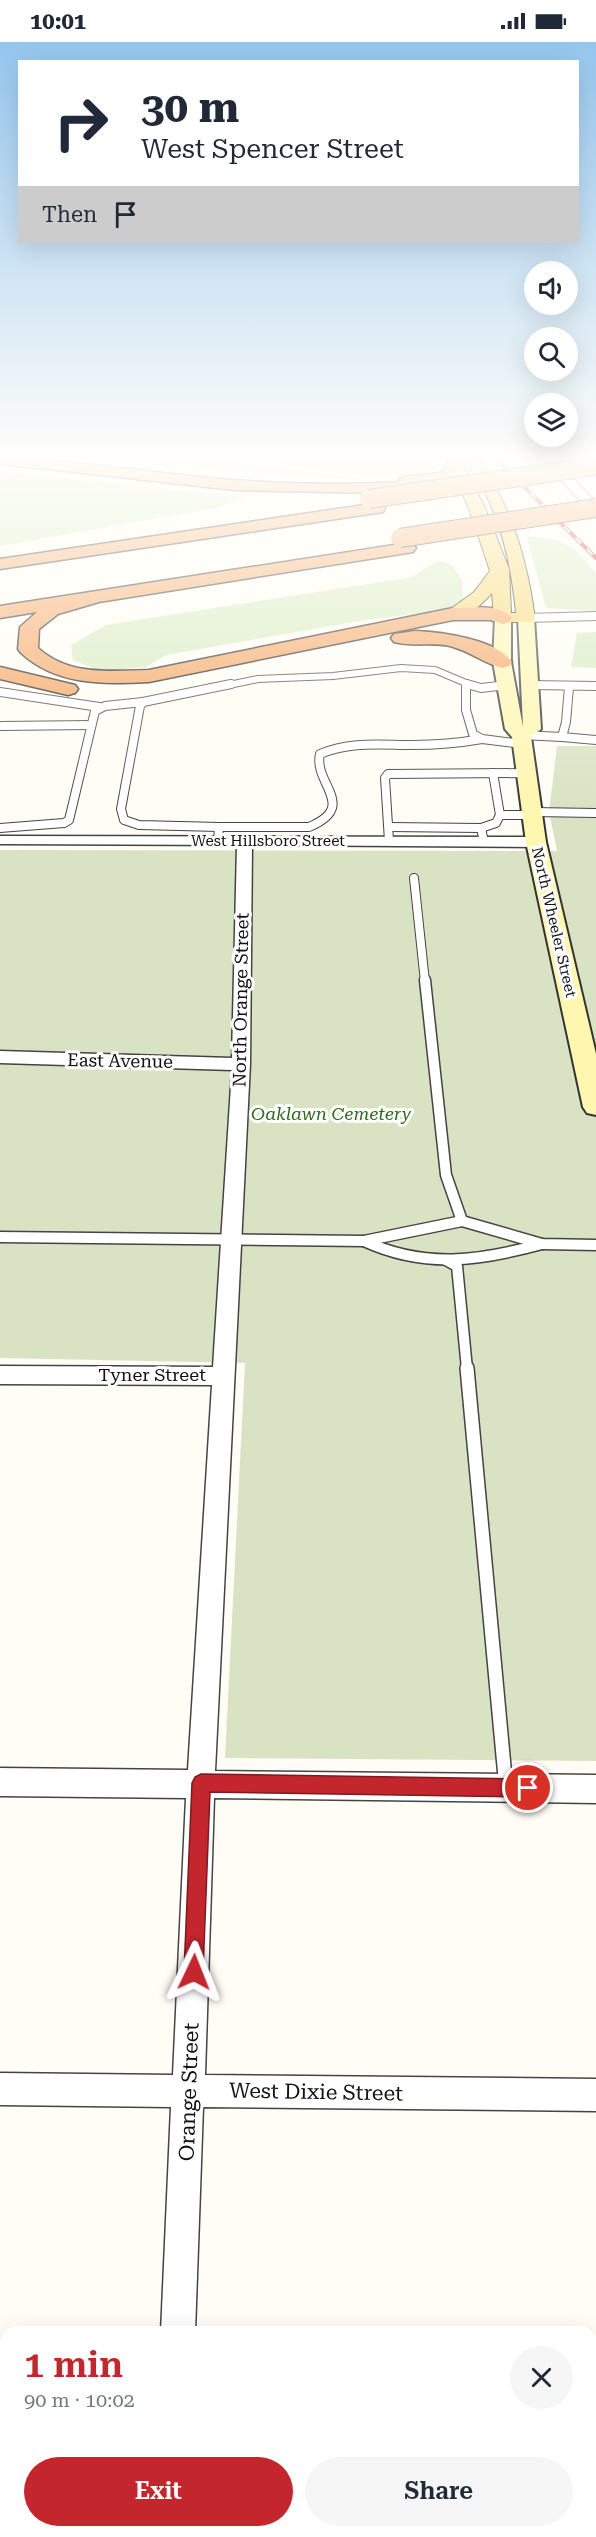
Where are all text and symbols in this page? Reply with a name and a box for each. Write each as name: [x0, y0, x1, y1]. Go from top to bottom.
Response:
text: 10:01: [30, 9, 86, 34]
text: 30 m: [141, 83, 239, 132]
icon: right: [42, 84, 120, 162]
text: West Spencer Street: [141, 133, 404, 165]
icon: arrive: [109, 198, 142, 231]
text: Then: [42, 202, 97, 227]
map controls: [524, 261, 578, 447]
button: sound: [524, 261, 578, 315]
button: search: [524, 327, 578, 381]
button: layers: [524, 393, 578, 447]
street label: West Hillsboro Street: [191, 832, 345, 850]
street label: North Wheeler Street: [528, 845, 580, 999]
street label: North Orange Street: [228, 912, 253, 1087]
street label: East Avenue: [67, 1049, 173, 1072]
park label: Oaklawn Cemetery: [251, 1103, 412, 1124]
street label: Tyner Street: [98, 1364, 206, 1385]
pin: [502, 1762, 553, 1813]
icon: arrive: [511, 1771, 544, 1804]
position arrow: [162, 1940, 226, 2004]
street label: Orange Street: [175, 2022, 203, 2162]
street label: West Dixie Street: [229, 2078, 403, 2106]
text: 1 min: [24, 2344, 123, 2386]
button: close: [510, 2346, 573, 2409]
text: 90 m · 10:02: [24, 2388, 135, 2412]
button: Exit: [24, 2457, 293, 2526]
button: Share: [305, 2457, 573, 2526]

